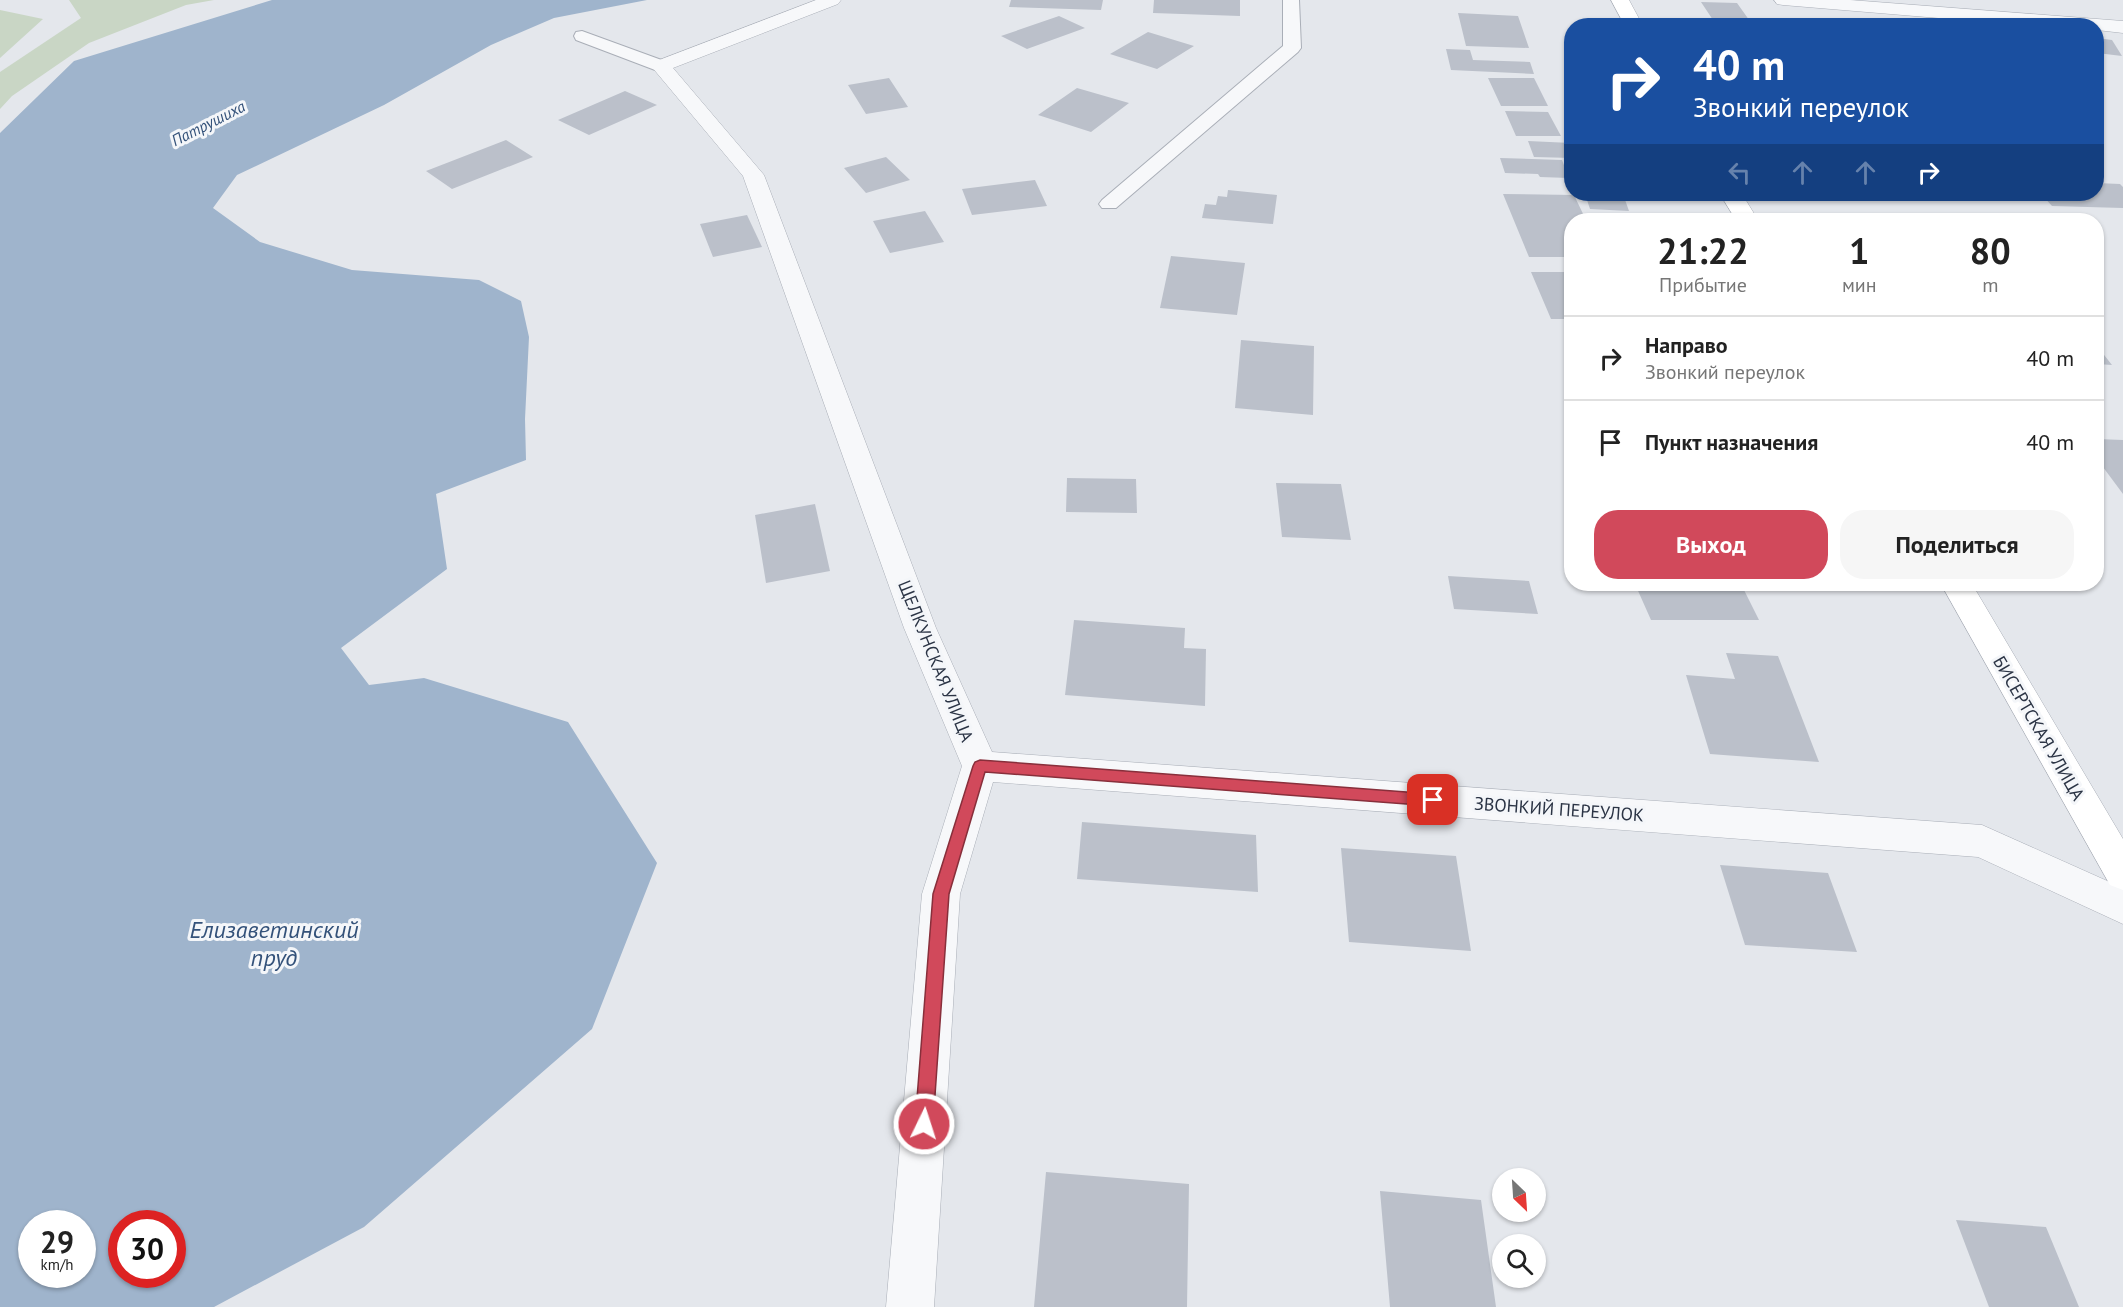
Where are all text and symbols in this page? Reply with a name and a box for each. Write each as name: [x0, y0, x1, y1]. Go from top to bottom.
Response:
text: 40 m: [1693, 37, 1785, 92]
icon: right: [1594, 42, 1672, 120]
text: Звонкий переулок: [1693, 90, 1909, 124]
water label: Патрушиха: [168, 96, 248, 150]
icon: left: [1723, 156, 1756, 189]
icon: ahead: [1786, 156, 1819, 189]
icon: ahead: [1849, 156, 1882, 189]
icon: right: [1912, 156, 1945, 189]
text: 21:22: [1657, 227, 1749, 274]
text: 1: [1849, 227, 1869, 274]
text: 80: [1970, 227, 2011, 274]
text: Прибытие: [1659, 272, 1747, 298]
text: мин: [1842, 272, 1877, 298]
text: m: [1982, 272, 1998, 298]
text: Направо: [1645, 331, 1728, 359]
icon: right: [1594, 342, 1627, 375]
text: 40 m: [2026, 344, 2074, 372]
text: Звонкий переулок: [1645, 359, 1805, 385]
icon: arrive: [1594, 426, 1627, 459]
text: Пункт назначения: [1645, 428, 1818, 456]
text: 40 m: [2026, 428, 2074, 456]
button: Выход: [1594, 510, 1828, 579]
button: Поделиться: [1840, 510, 2074, 579]
street label: ЩЕЛКУНСКАЯ УЛИЦА: [893, 577, 979, 746]
street label: БИСЕРТСКАЯ УЛИЦА: [1988, 652, 2090, 805]
pin: [1407, 774, 1458, 825]
icon: arrive: [1416, 783, 1449, 816]
street label: ЗВОНКИЙ ПЕРЕУЛОК: [1473, 792, 1645, 826]
water label: Елизаветинский пруд: [190, 914, 358, 973]
position arrow: [892, 1092, 956, 1156]
north arrow: [1492, 1168, 1546, 1222]
map controls: [1492, 1168, 1546, 1288]
speed limit sign: 30: [108, 1210, 186, 1288]
text: 29: [40, 1222, 74, 1261]
button: search: [1492, 1234, 1546, 1288]
text: km/h: [41, 1255, 73, 1274]

